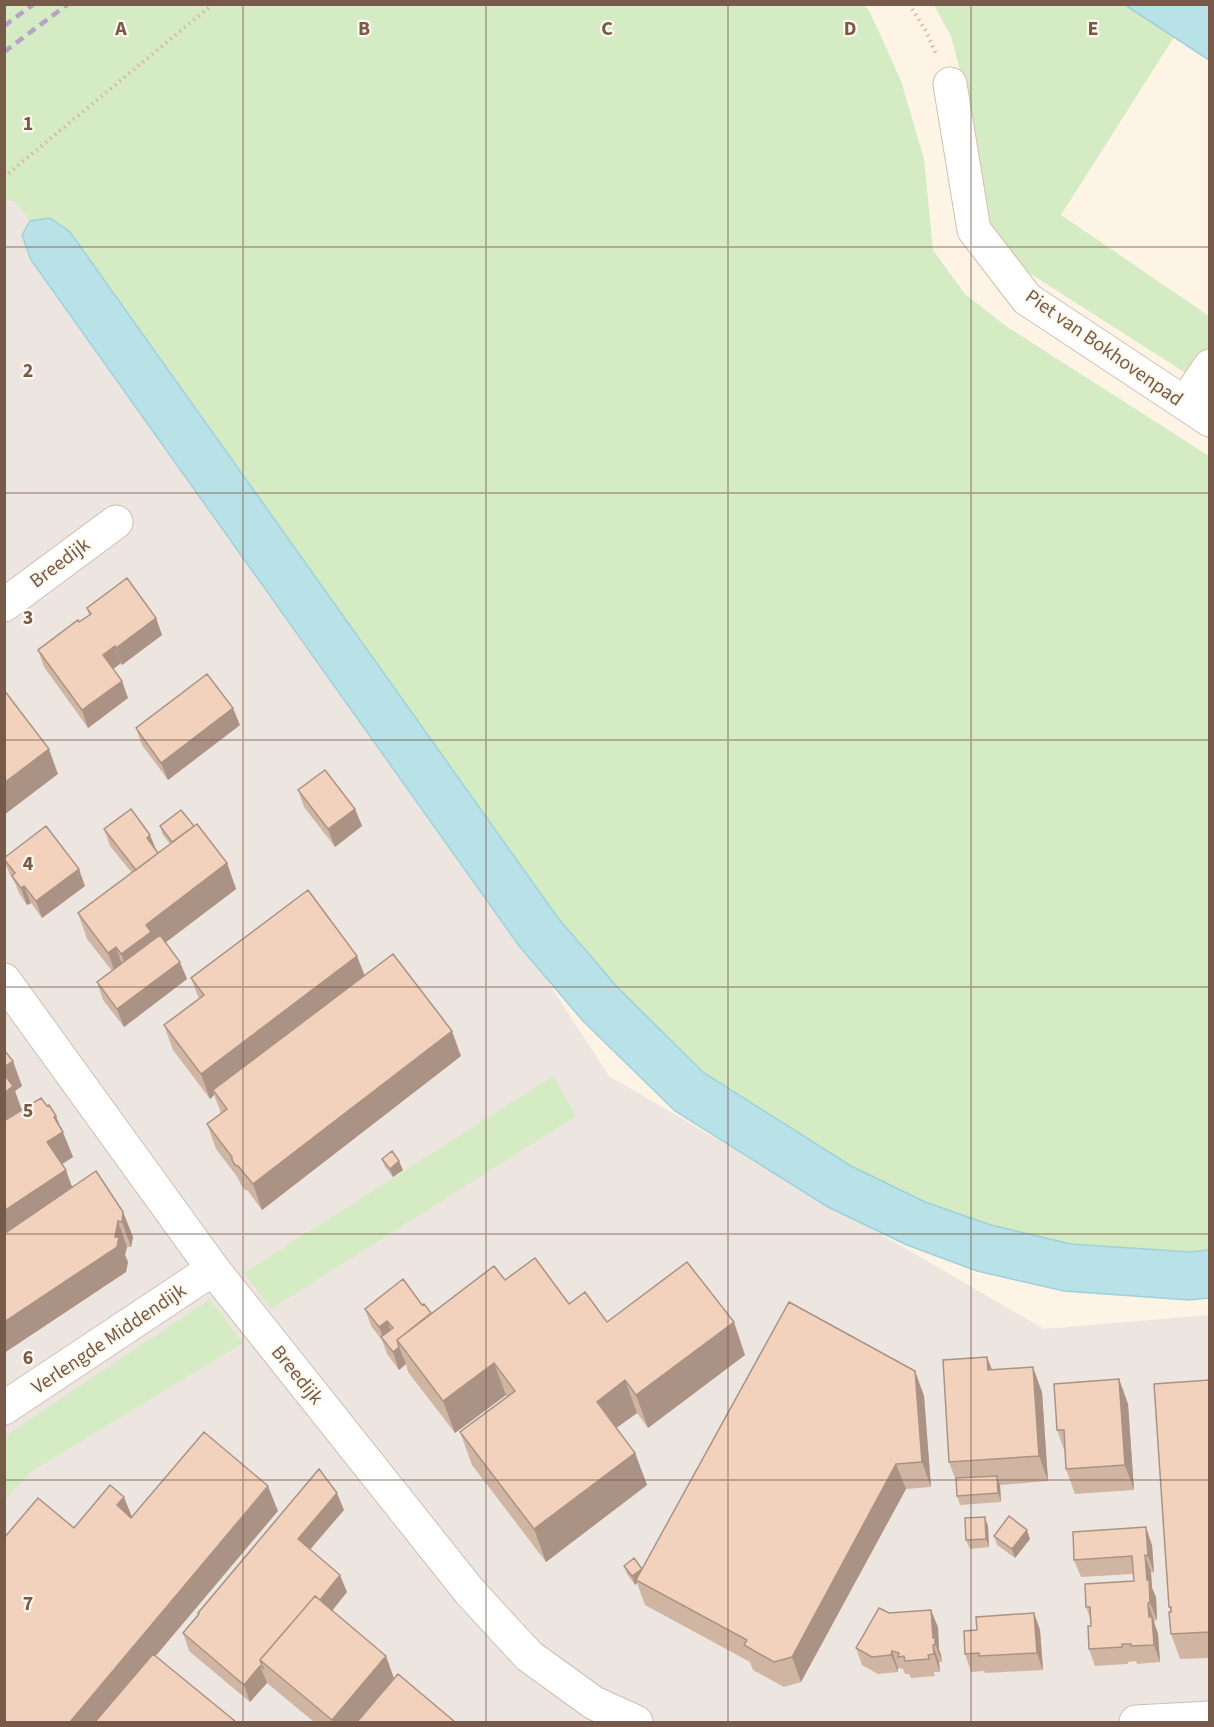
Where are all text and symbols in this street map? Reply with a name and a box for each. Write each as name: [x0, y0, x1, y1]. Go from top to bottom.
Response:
text: A: [114, 15, 127, 43]
text: B: [358, 15, 370, 43]
text: C: [601, 15, 613, 43]
text: D: [844, 15, 856, 43]
text: E: [1088, 15, 1098, 43]
text: 1: [23, 110, 33, 138]
street label: Piet van Bokhovenpad: [1019, 283, 1189, 413]
text: 2: [23, 357, 33, 385]
street label: Breedijk: [24, 531, 96, 595]
text: 3: [23, 604, 33, 632]
text: 4: [23, 850, 34, 878]
text: 5: [23, 1097, 33, 1125]
street label: Verlengde Middendijk: [26, 1277, 192, 1401]
street label: Breedijk: [264, 1339, 330, 1411]
text: 6: [23, 1344, 33, 1372]
text: 7: [23, 1590, 33, 1618]

